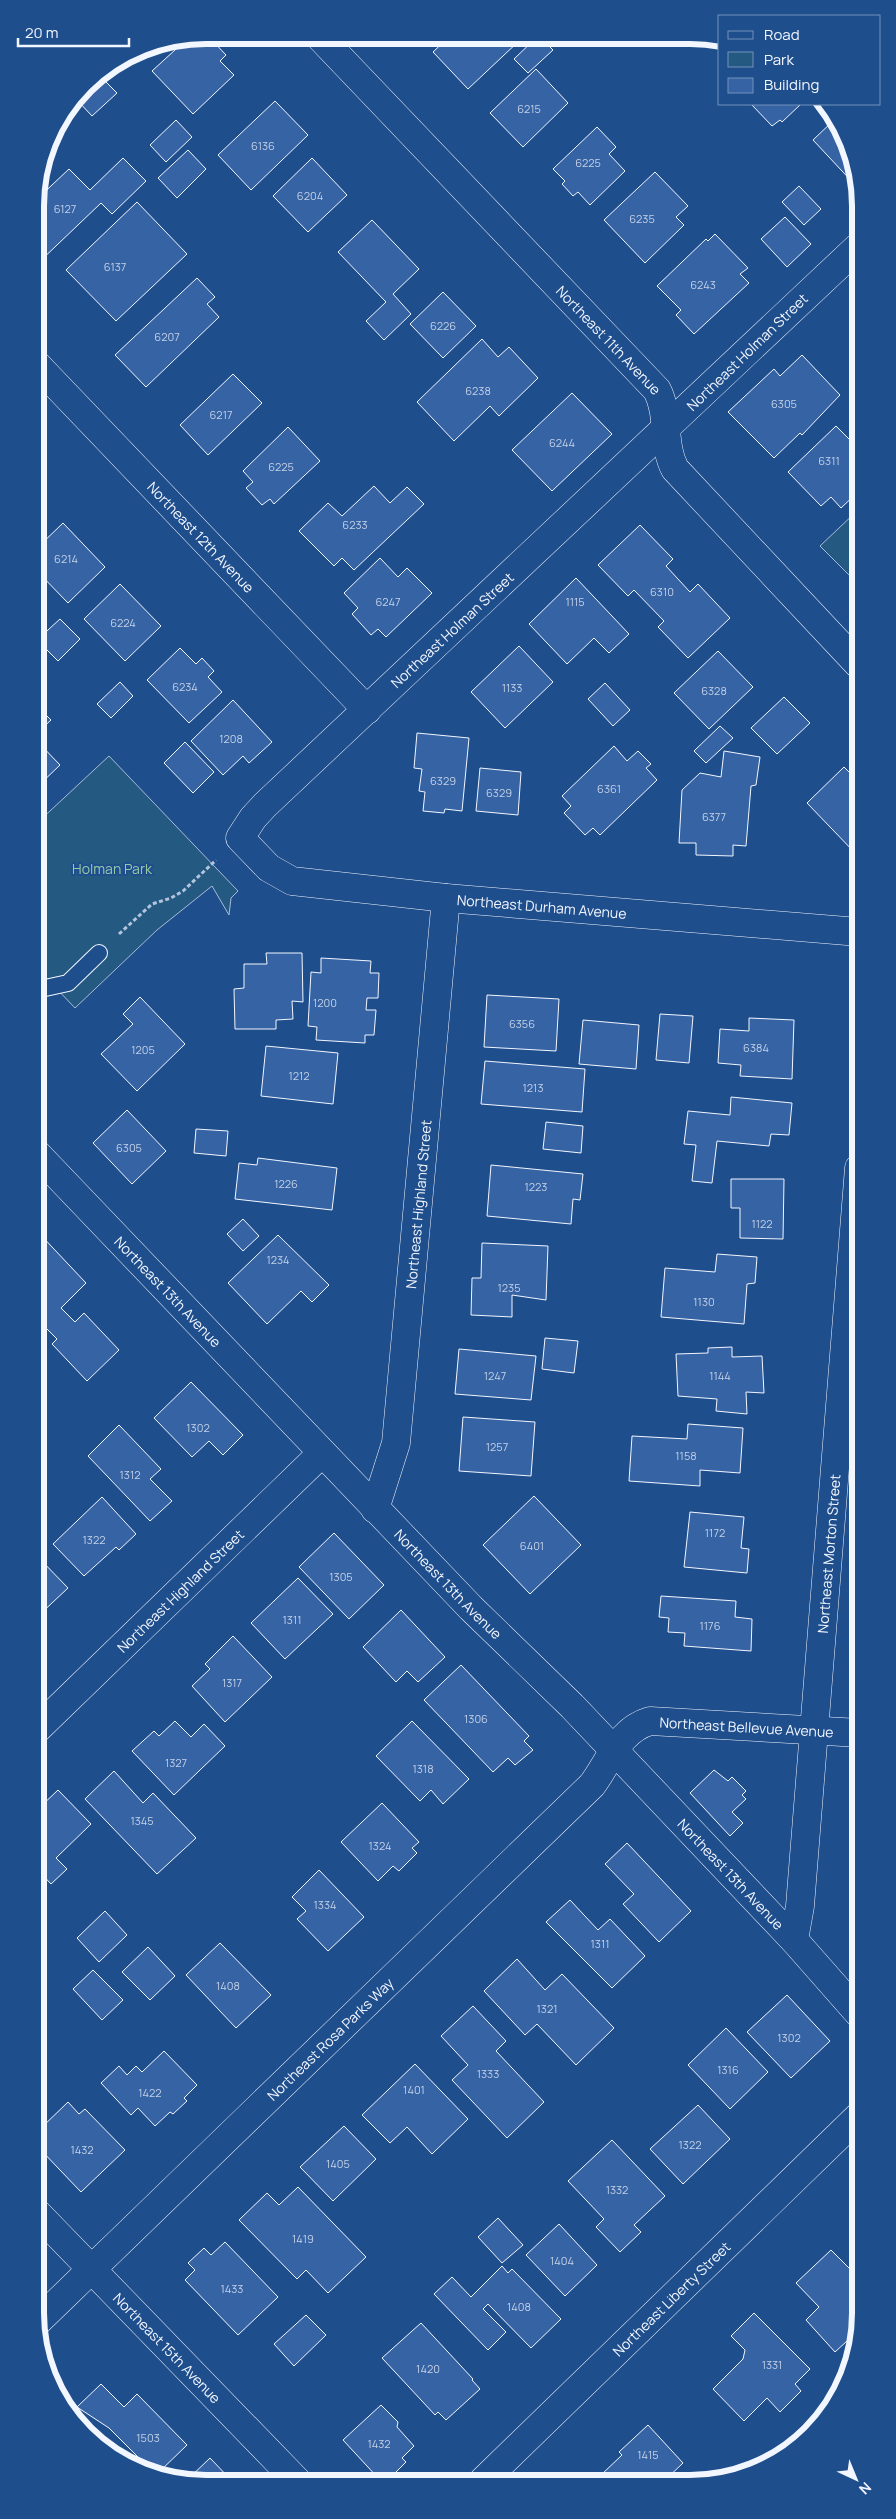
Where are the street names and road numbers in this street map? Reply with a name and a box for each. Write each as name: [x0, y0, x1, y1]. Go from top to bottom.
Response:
street label: Northeast 11th Avenue: [552, 281, 666, 398]
street label: Northeast Holman Street: [682, 289, 812, 415]
street label: Northeast 12th Avenue: [144, 477, 259, 596]
street label: Northeast Holman Street: [386, 568, 518, 692]
street label: Northeast Durham Avenue: [456, 889, 627, 922]
street label: Northeast Highland Street: [401, 1119, 435, 1290]
street label: Northeast 13th Avenue: [111, 1232, 226, 1351]
street label: Northeast Morton Street: [812, 1473, 844, 1634]
street label: Northeast Highland Street: [112, 1524, 248, 1656]
street label: Northeast 13th Avenue: [391, 1525, 506, 1643]
street label: Northeast Bellevue Avenue: [659, 1712, 834, 1741]
street label: Northeast 13th Avenue: [674, 1814, 788, 1933]
street label: Northeast Rosa Parks Way: [263, 1973, 397, 2104]
street label: Northeast Liberty Street: [608, 2237, 734, 2360]
street label: Northeast 15th Avenue: [110, 2288, 225, 2407]

